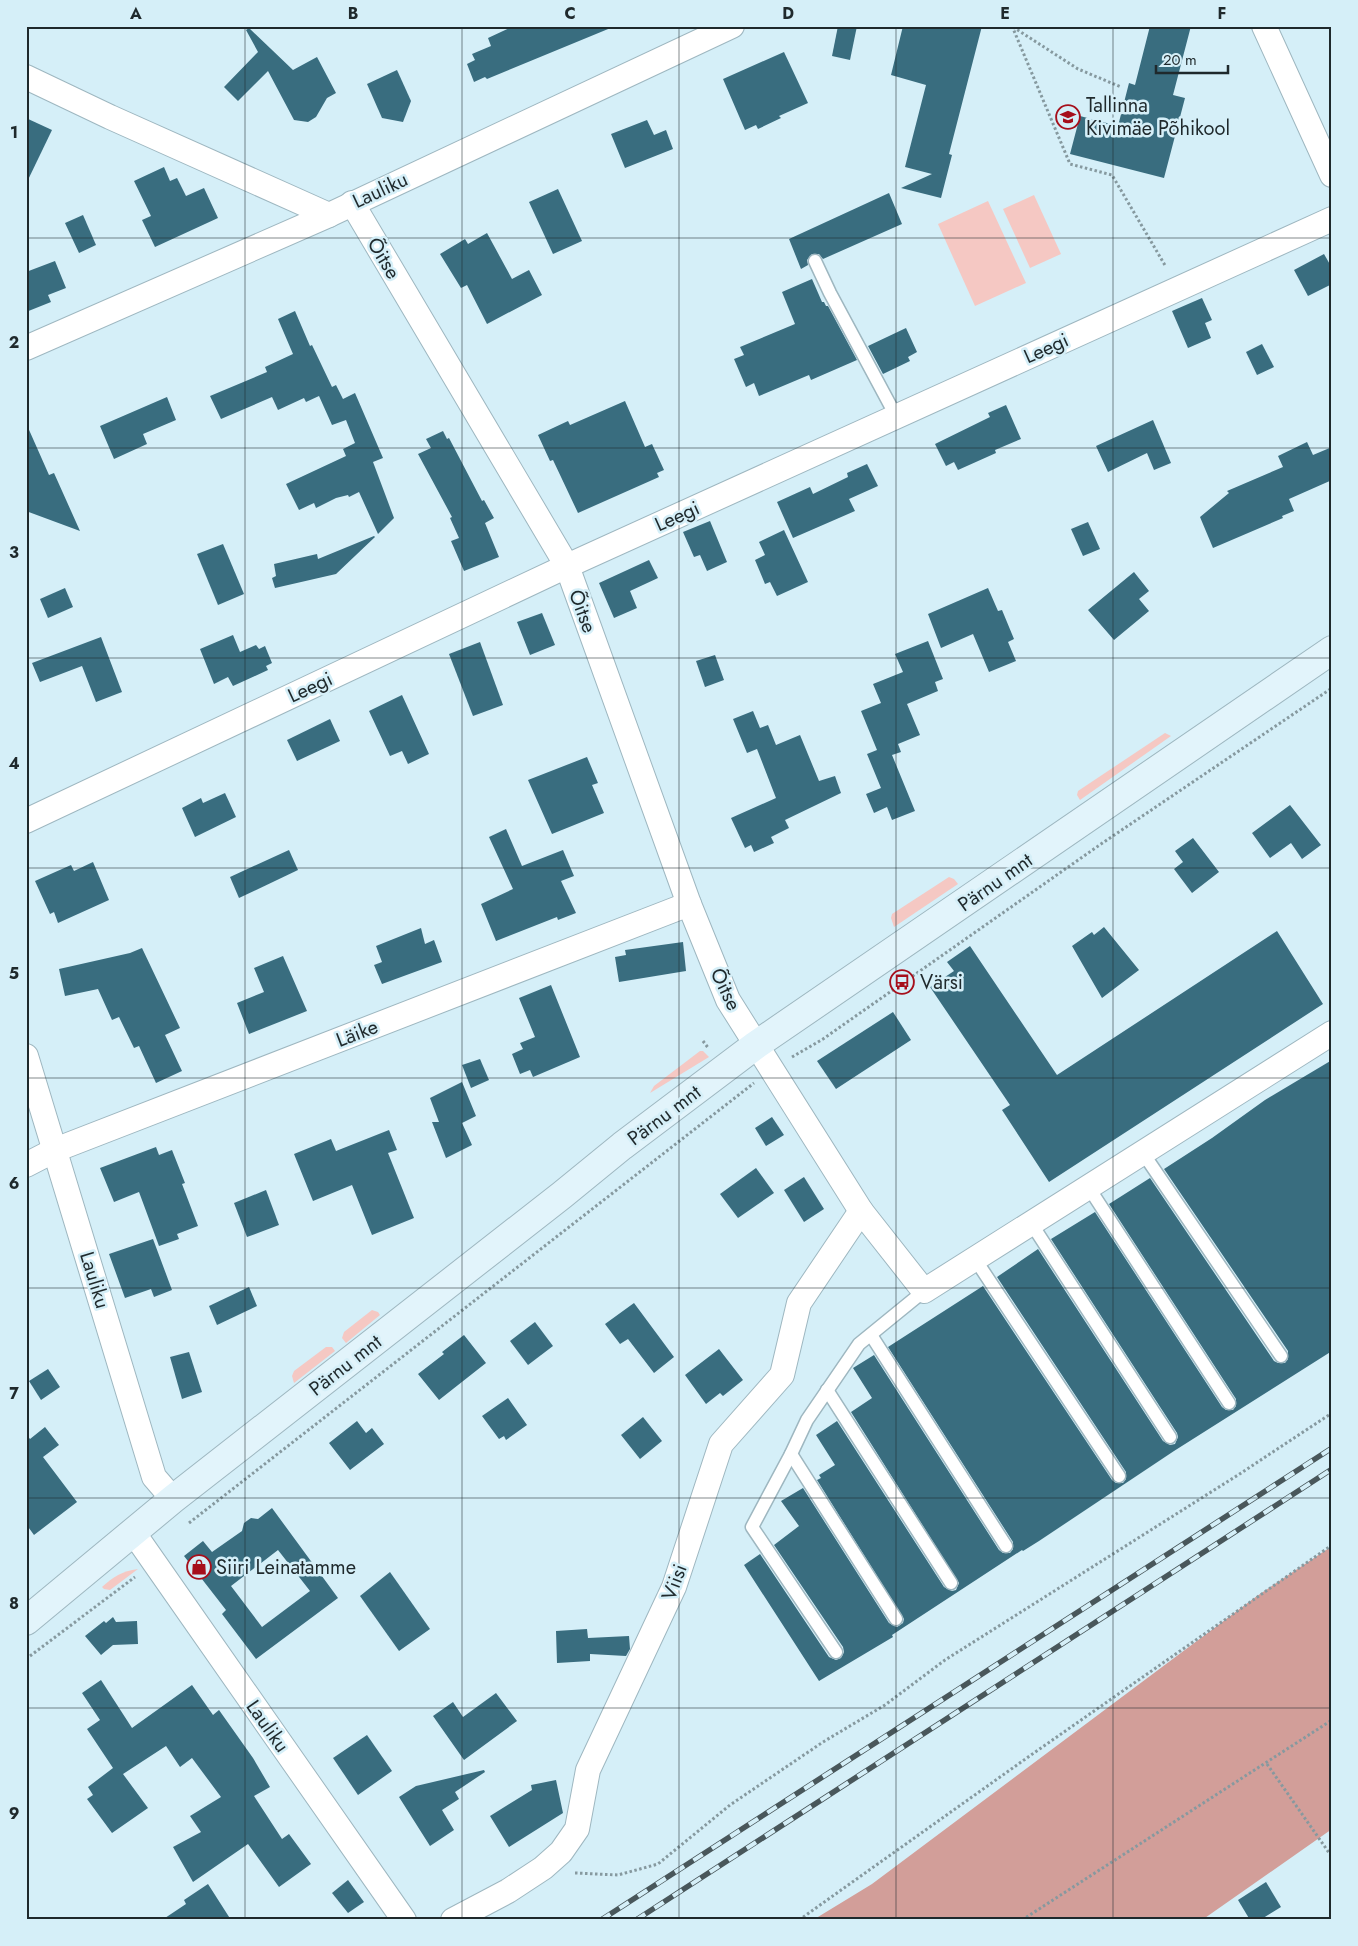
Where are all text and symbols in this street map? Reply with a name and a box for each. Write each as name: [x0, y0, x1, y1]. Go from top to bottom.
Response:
text: A: [129, 2, 142, 25]
text: B: [348, 2, 358, 25]
text: C: [564, 2, 576, 25]
text: D: [782, 2, 794, 25]
text: E: [1000, 2, 1010, 25]
text: F: [1218, 2, 1226, 25]
scale bar: [1156, 42, 1228, 74]
text: 20 m: [1163, 49, 1197, 71]
place label: Tallinna Kivimäe Põhikool: [1086, 91, 1230, 143]
school or university icon: Tallinna Kivimäe Põhikool: [1055, 104, 1081, 130]
text: 1: [10, 121, 18, 144]
street label: Lauliku: [348, 165, 413, 216]
street label: Õitse: [360, 232, 407, 285]
street label: Leegi: [1019, 326, 1073, 371]
text: 2: [9, 331, 19, 354]
street label: Leegi: [650, 494, 704, 539]
text: 3: [9, 541, 19, 564]
street label: Õitse: [561, 585, 604, 637]
street label: Leegi: [283, 665, 337, 710]
text: 4: [8, 752, 20, 775]
street label: Pärnu mnt: [952, 846, 1039, 919]
text: 5: [9, 962, 19, 985]
street label: Õitse: [703, 963, 748, 1015]
place label: Värsi: [920, 968, 963, 997]
bus stop icon: Värsi: [889, 969, 915, 995]
street label: Läike: [332, 1012, 382, 1055]
street label: Pärnu mnt: [621, 1078, 707, 1153]
text: 6: [9, 1172, 19, 1195]
street label: Lauliku: [72, 1248, 117, 1312]
street label: Pärnu mnt: [303, 1328, 388, 1403]
text: 7: [9, 1382, 19, 1405]
place label: Siiri Leinatamme: [216, 1553, 356, 1582]
shop icon: Siiri Leinatamme: [186, 1554, 212, 1580]
street label: Viisi: [654, 1560, 695, 1605]
text: 8: [9, 1592, 19, 1615]
street label: Lauliku: [239, 1694, 296, 1758]
text: 9: [9, 1802, 19, 1825]

